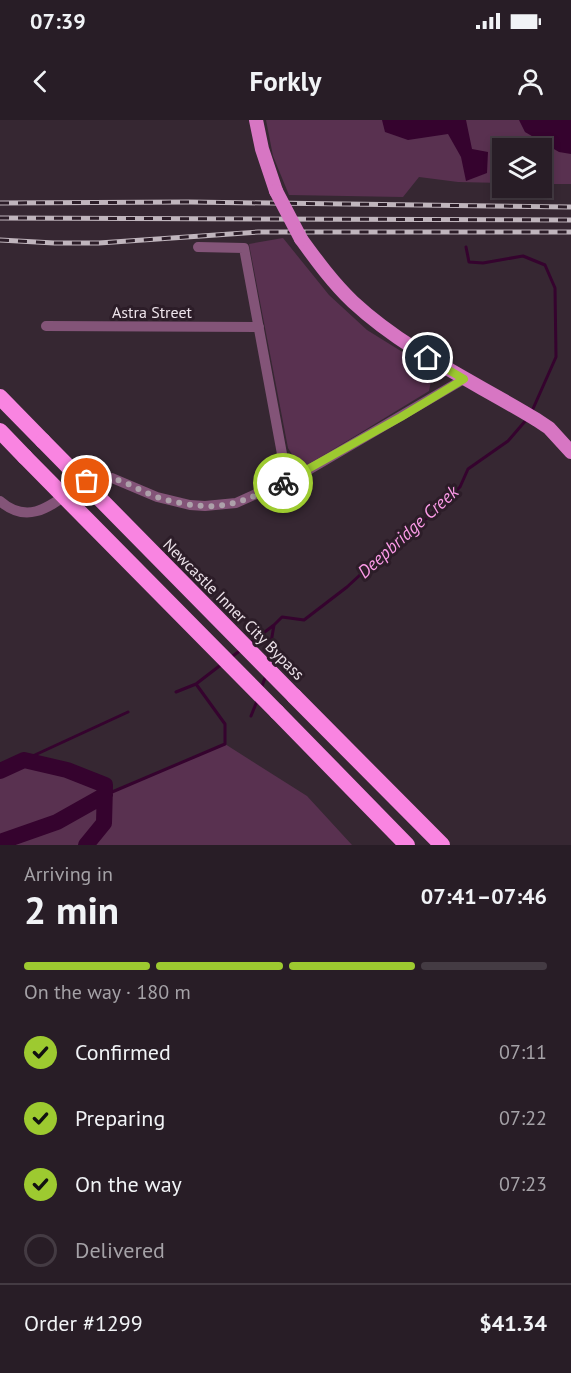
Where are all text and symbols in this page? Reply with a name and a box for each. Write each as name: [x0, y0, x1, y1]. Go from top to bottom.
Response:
text: 07:39: [30, 7, 86, 35]
text: Forkly: [250, 64, 321, 98]
icon: back: [24, 65, 57, 98]
icon: person: [514, 65, 547, 98]
map controls: [492, 138, 552, 198]
button: layers: [492, 138, 552, 198]
street label: Astra Street: [112, 302, 193, 322]
pin: [402, 332, 453, 383]
icon: home: [411, 341, 444, 374]
courier: [253, 453, 313, 513]
pin: [61, 455, 112, 506]
icon: bag: [70, 464, 103, 497]
icon: bike: [267, 467, 300, 500]
water label: Deepbridge Creek: [352, 480, 464, 583]
street label: Newcastle Inner City Bypass: [159, 534, 309, 684]
text: Arriving in: [24, 861, 113, 887]
text: 07:41–07:46: [421, 882, 547, 910]
text: 2 min: [24, 884, 119, 935]
text: On the way · 180 m: [24, 979, 191, 1005]
icon: check: [24, 1036, 57, 1069]
text: Confirmed: [75, 1038, 171, 1066]
text: 07:11: [499, 1039, 547, 1065]
icon: check: [24, 1102, 57, 1135]
text: Preparing: [75, 1104, 165, 1132]
text: 07:22: [499, 1105, 547, 1131]
icon: check: [24, 1168, 57, 1201]
text: On the way: [75, 1170, 182, 1198]
text: 07:23: [499, 1171, 547, 1197]
text: Delivered: [75, 1236, 165, 1264]
text: Order #1299: [24, 1309, 143, 1337]
text: $41.34: [479, 1309, 547, 1337]

